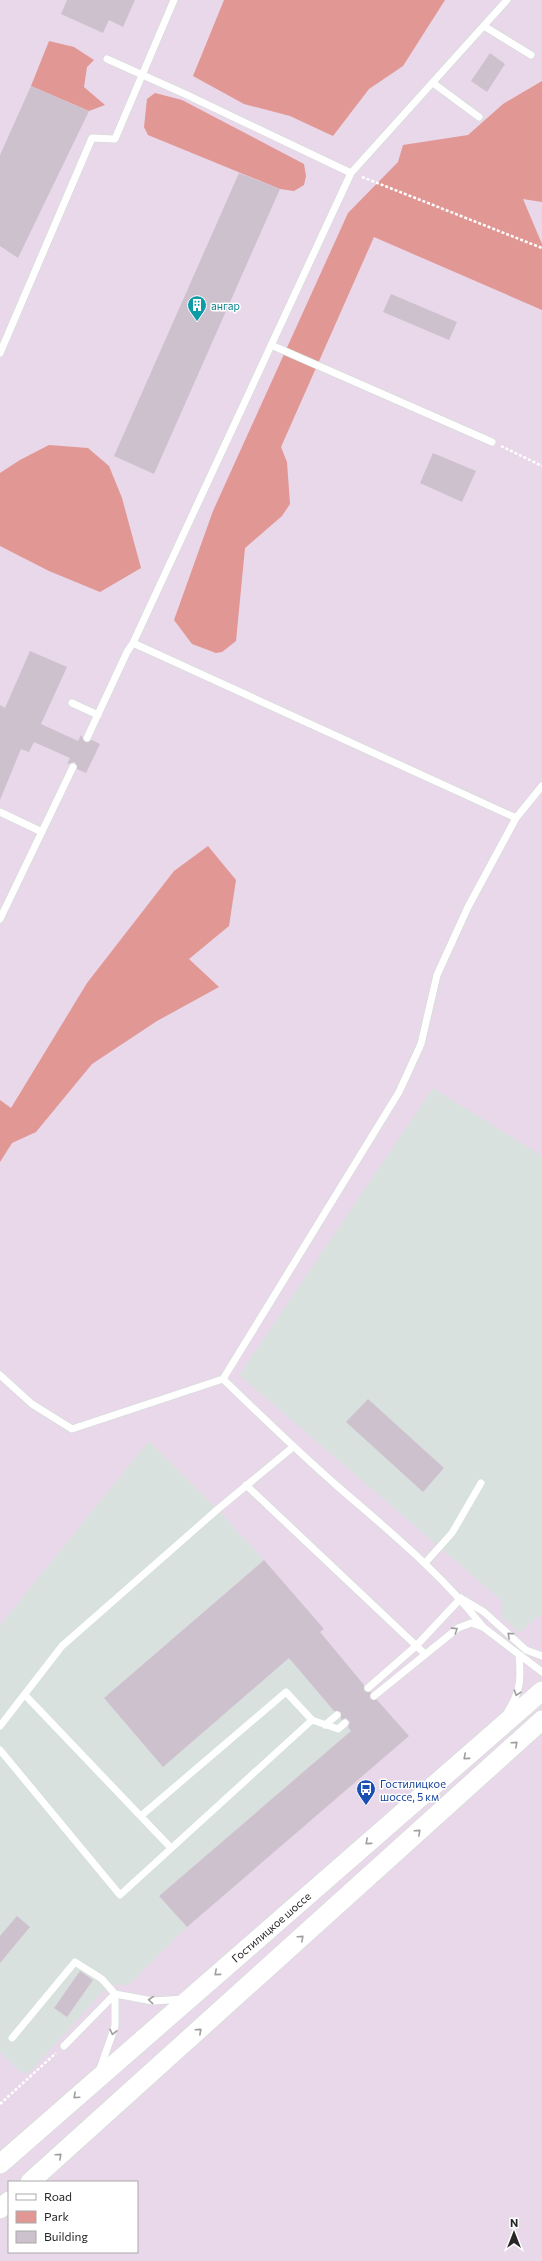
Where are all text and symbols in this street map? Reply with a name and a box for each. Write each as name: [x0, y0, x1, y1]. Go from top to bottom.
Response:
building icon: ангар: [186, 294, 208, 322]
place label: ангар: [211, 299, 240, 312]
one-way arrow: [451, 1628, 458, 1635]
one-way arrow: [507, 1632, 515, 1640]
one-way arrow: [514, 1689, 522, 1696]
one-way arrow: [510, 1742, 518, 1749]
one-way arrow: [463, 1752, 471, 1759]
place label: Гостилицкое шоссе, 5 км: [380, 1777, 446, 1803]
bus stop icon: Гостилицкое шоссе, 5 км: [355, 1778, 377, 1806]
one-way arrow: [414, 1829, 421, 1836]
one-way arrow: [365, 1837, 373, 1845]
street label: Гостилицкое шоссе: [229, 1889, 313, 1965]
one-way arrow: [297, 1936, 304, 1943]
one-way arrow: [214, 1969, 222, 1976]
one-way arrow: [148, 1995, 154, 2004]
one-way arrow: [194, 2028, 202, 2036]
one-way arrow: [109, 2029, 118, 2036]
one-way arrow: [73, 2091, 81, 2099]
one-way arrow: [54, 2153, 62, 2161]
legend: [8, 2181, 138, 2253]
text: Road: [44, 2189, 72, 2203]
text: Park: [44, 2209, 70, 2223]
north arrow: [494, 2213, 534, 2253]
text: N: [510, 2216, 518, 2229]
text: Building: [44, 2229, 88, 2243]

